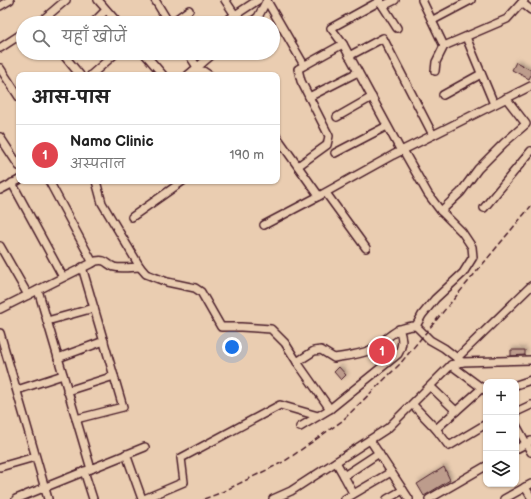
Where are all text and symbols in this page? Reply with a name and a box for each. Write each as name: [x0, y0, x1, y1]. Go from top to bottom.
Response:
search box: [16, 16, 280, 60]
icon: search: [30, 27, 52, 49]
text: यहाँ खोजें: [62, 28, 127, 47]
text: आस-पास: [32, 88, 110, 108]
text: Namo Clinic: [70, 132, 154, 151]
text: 1: [42, 147, 48, 163]
text: 190 m: [230, 147, 264, 163]
text: अस्पताल: [70, 156, 125, 172]
pin: 1: [369, 336, 395, 366]
your location: [222, 337, 242, 357]
map controls: [483, 379, 519, 487]
button: +: [483, 379, 519, 415]
button: −: [483, 415, 519, 451]
button: layers: [483, 451, 519, 487]

